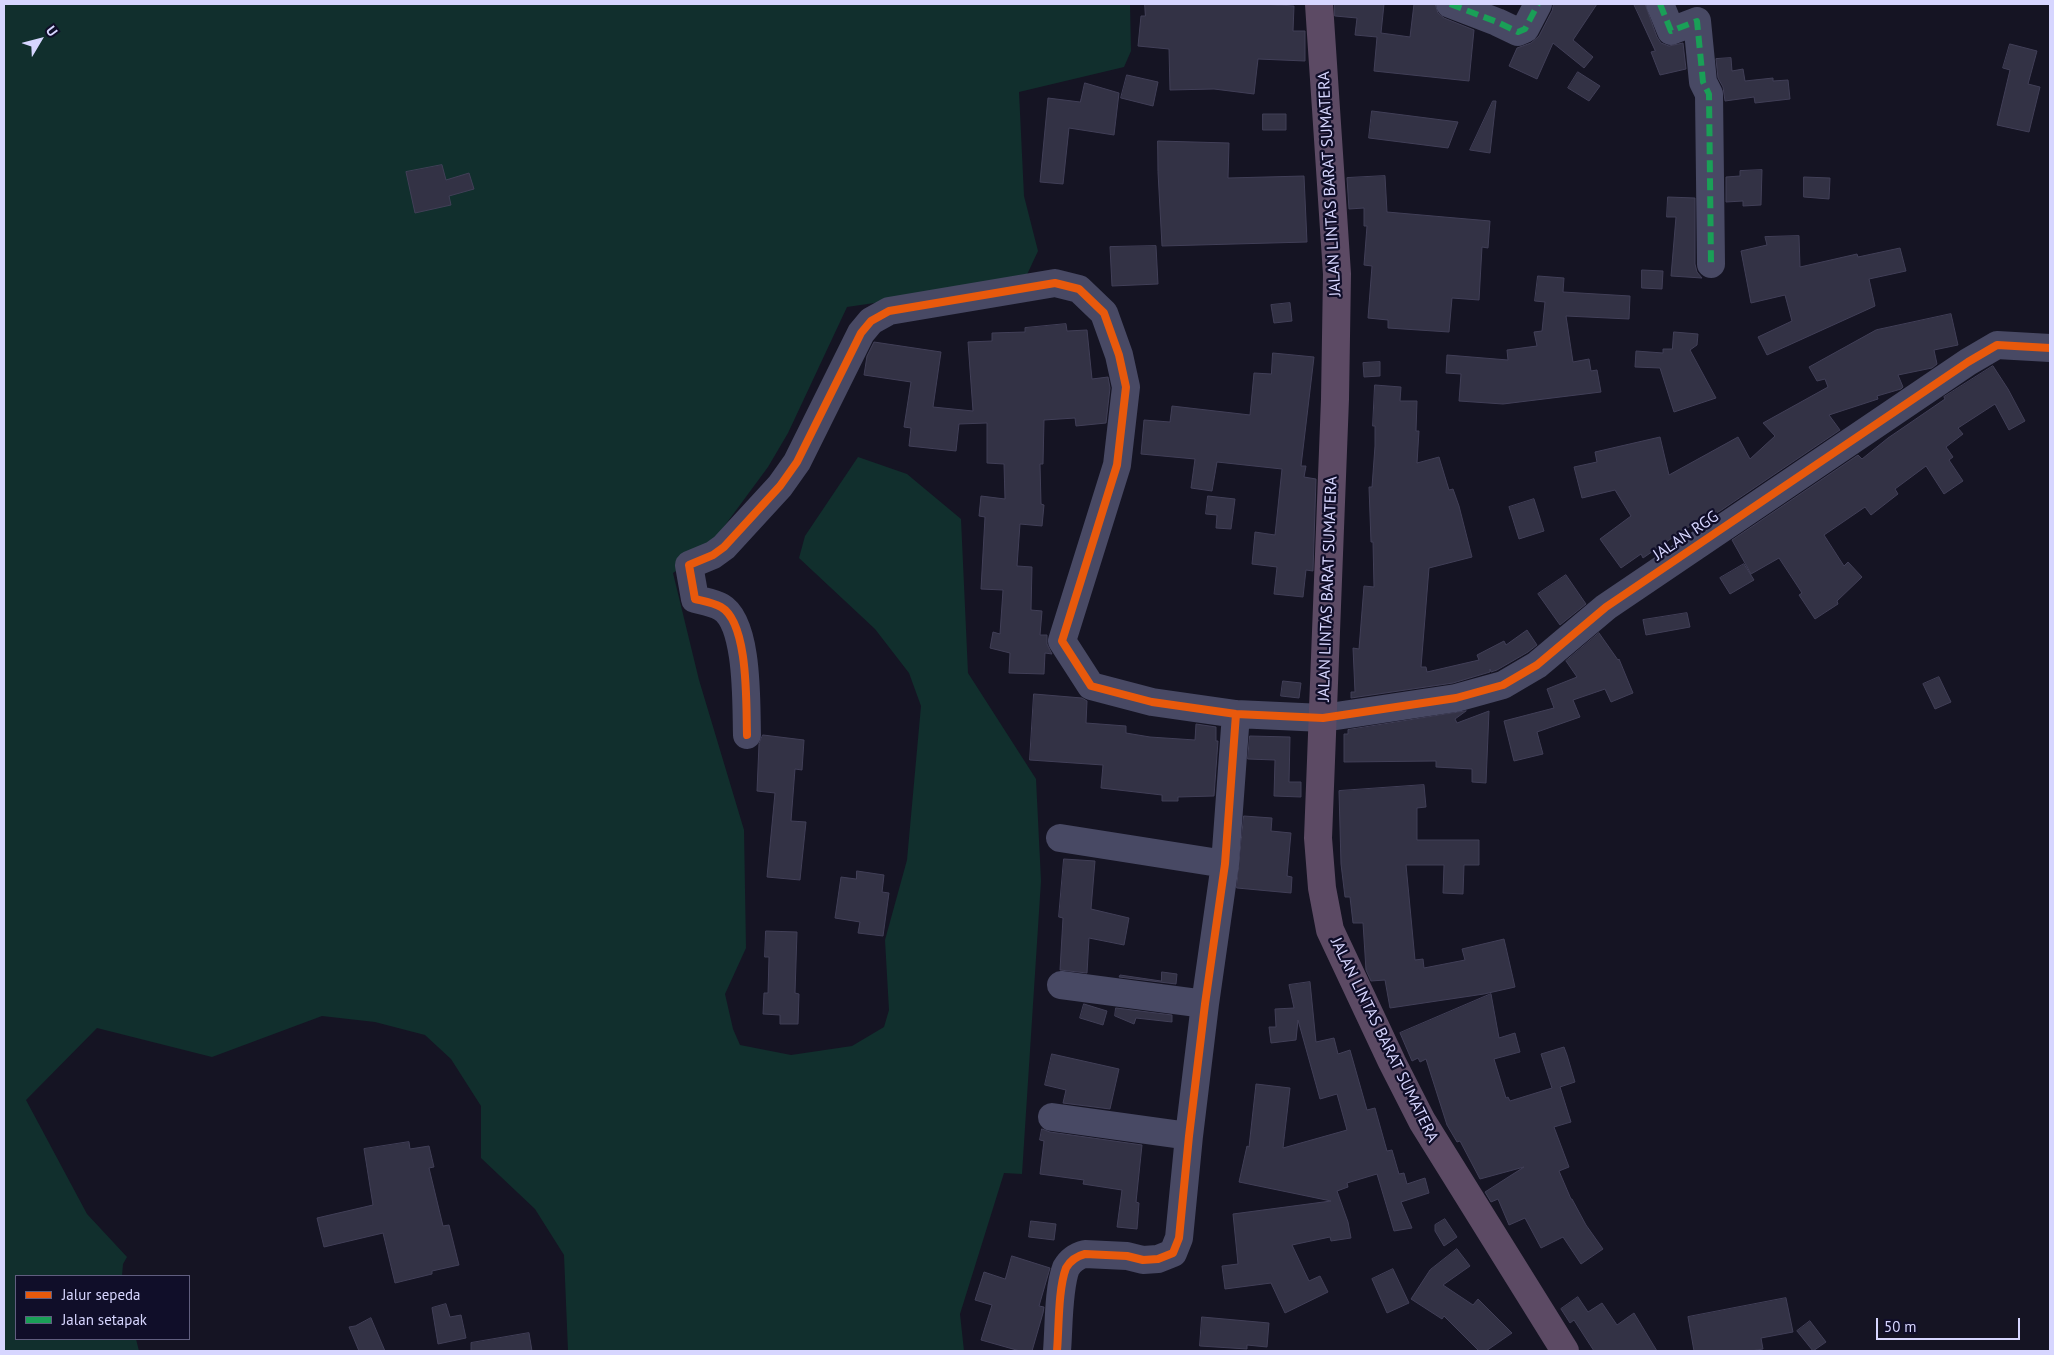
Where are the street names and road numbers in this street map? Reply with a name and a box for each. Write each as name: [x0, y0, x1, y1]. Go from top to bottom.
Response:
street label: JALAN LINTAS BARAT SUMATERA: [1315, 71, 1345, 297]
street label: JALAN LINTAS BARAT SUMATERA: [1314, 476, 1342, 702]
street label: JALAN RGG: [1649, 507, 1723, 565]
street label: JALAN LINTAS BARAT SUMATERA: [1326, 934, 1442, 1146]

